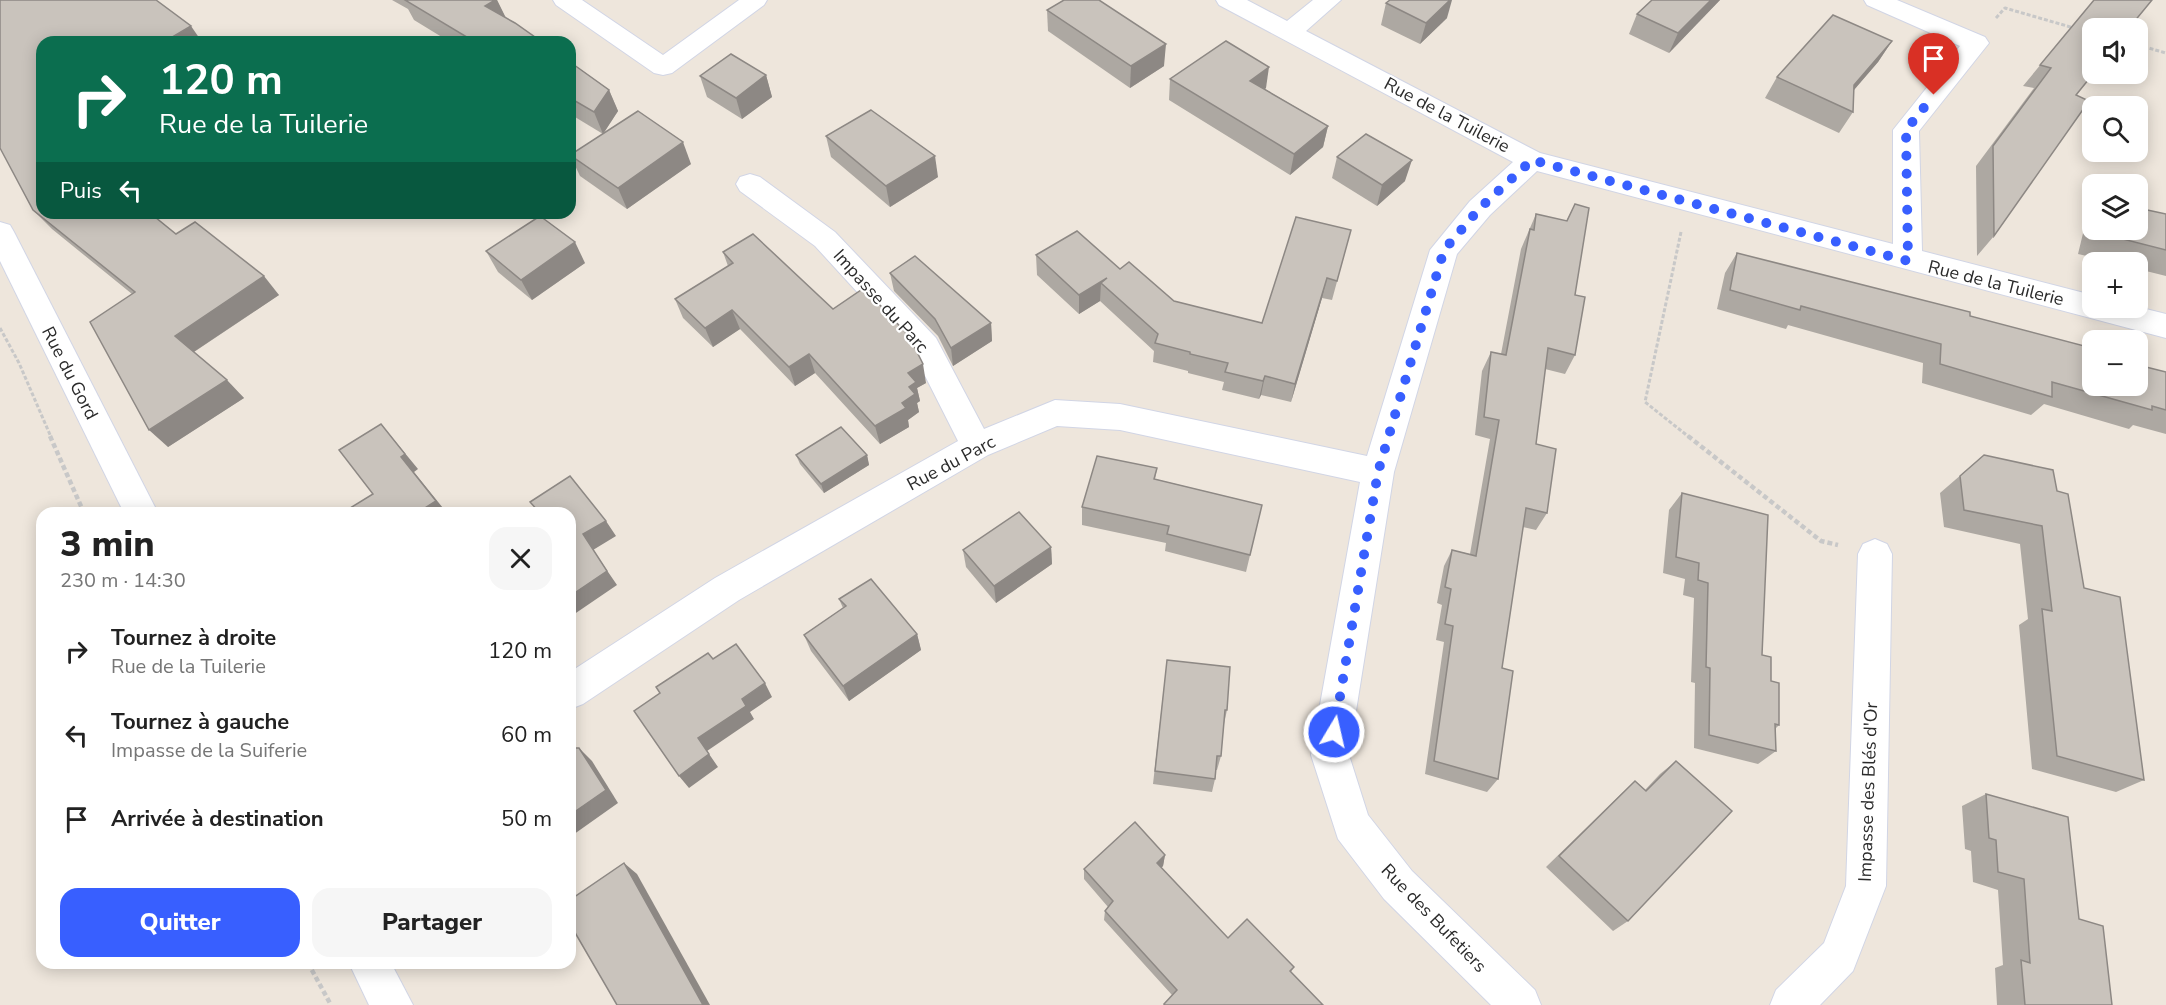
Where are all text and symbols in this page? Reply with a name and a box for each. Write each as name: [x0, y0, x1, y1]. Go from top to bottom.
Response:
map controls: [2082, 18, 2148, 396]
button: sound: [2082, 18, 2148, 84]
pin: [1908, 33, 1959, 95]
icon: arrive: [1917, 42, 1950, 75]
text: 120 m: [159, 52, 283, 109]
icon: right: [60, 60, 138, 138]
street label: Rue de la Tuilerie: [1380, 72, 1514, 158]
button: search: [2082, 96, 2148, 162]
text: Rue de la Tuilerie: [159, 106, 368, 143]
icon: left: [114, 174, 147, 207]
button: layers: [2082, 174, 2148, 240]
text: Puis: [60, 176, 102, 206]
street label: Impasse du Parc: [828, 244, 934, 358]
button: +: [2082, 252, 2148, 318]
street label: Rue de la Tuilerie: [1925, 254, 2067, 312]
street label: Rue du Gord: [36, 322, 104, 424]
button: −: [2082, 330, 2148, 396]
street label: Rue du Parc: [903, 430, 999, 496]
text: 3 min: [60, 520, 155, 569]
button: close: [489, 527, 552, 590]
text: 230 m · 14:30: [60, 567, 186, 594]
text: Tournez à droite: [111, 623, 276, 653]
icon: right: [60, 635, 93, 668]
text: 120 m: [488, 636, 552, 666]
text: Rue de la Tuilerie: [111, 653, 266, 680]
position arrow: [1302, 700, 1366, 764]
street label: Impasse des Blés d'Or: [1853, 701, 1883, 882]
text: Tournez à gauche: [111, 707, 289, 737]
icon: left: [60, 719, 93, 752]
text: 60 m: [501, 720, 552, 750]
text: Impasse de la Suiferie: [111, 737, 307, 764]
icon: arrive: [60, 803, 93, 836]
text: Arrivée à destination: [111, 804, 324, 834]
text: 50 m: [501, 804, 552, 834]
street label: Rue des Bufetiers: [1376, 858, 1492, 978]
button: Quitter: [60, 888, 300, 957]
button: Partager: [312, 888, 552, 957]

